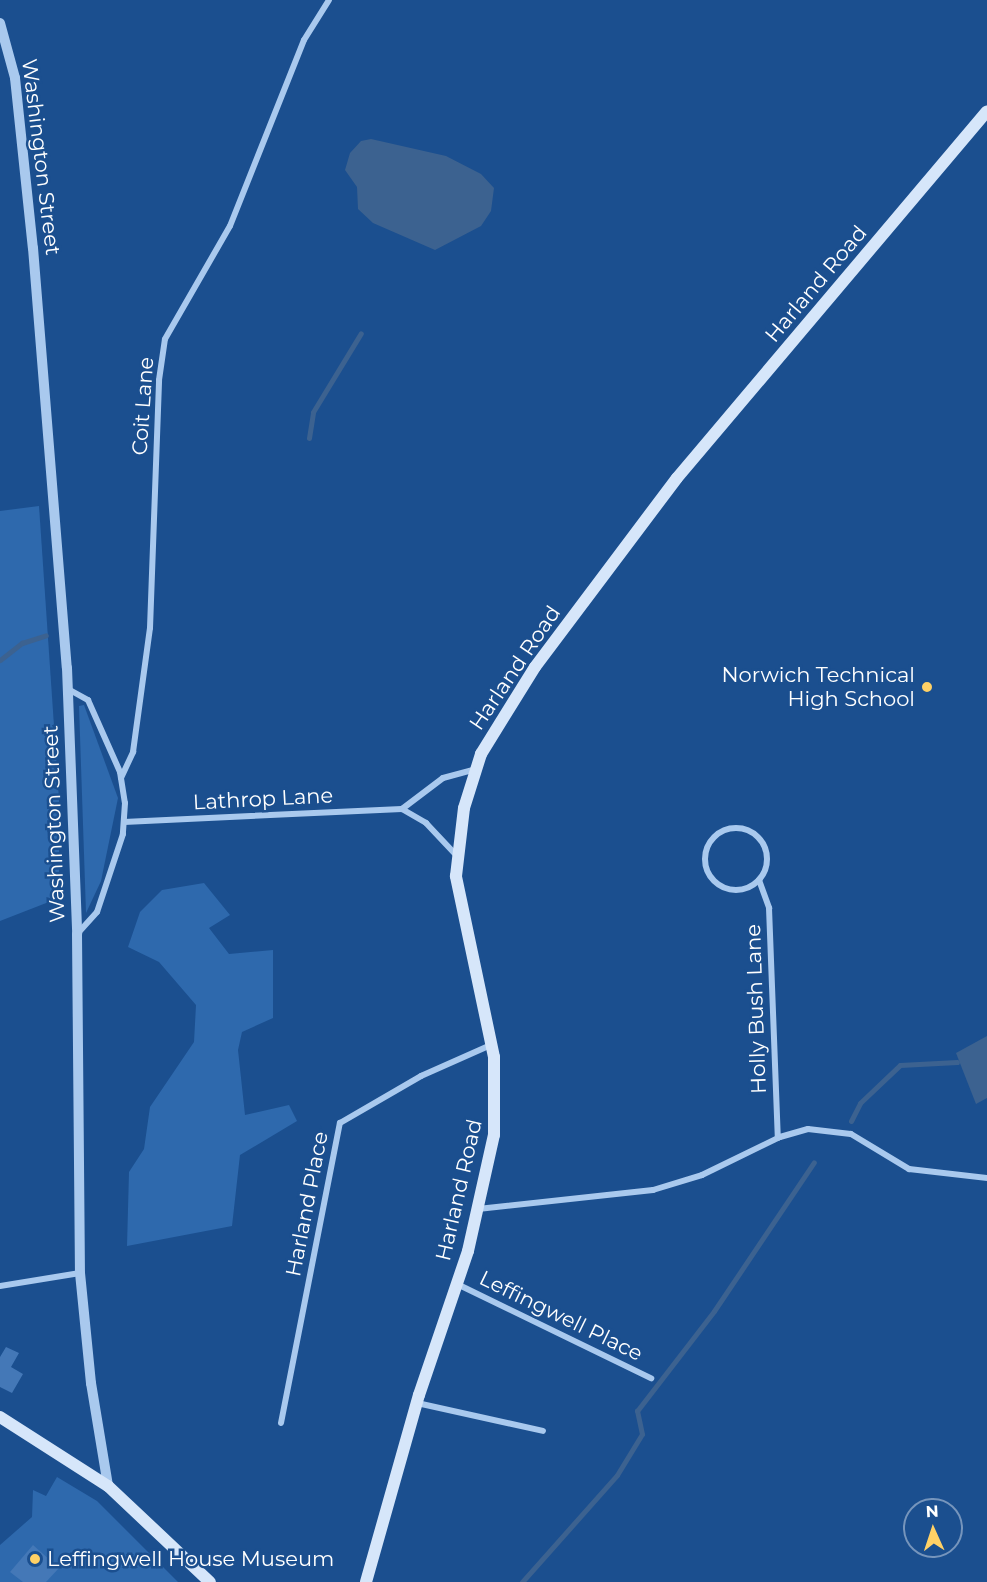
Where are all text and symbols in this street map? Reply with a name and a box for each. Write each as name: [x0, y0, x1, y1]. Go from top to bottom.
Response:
street label: Washington Street: [16, 57, 66, 257]
street label: Harland Road: [760, 221, 872, 347]
street label: Coit Lane: [127, 356, 159, 456]
street label: Harland Road: [464, 601, 566, 735]
place label: Norwich Technical High School: [721, 662, 915, 712]
marker: Norwich Technical High School: [920, 680, 934, 694]
street label: Washington Street: [38, 725, 70, 923]
street label: Lathrop Lane: [192, 783, 334, 815]
street label: Holly Bush Lane: [740, 924, 772, 1094]
street label: Harland Road: [430, 1117, 488, 1263]
street label: Harland Place: [281, 1129, 333, 1279]
street label: Leffingwell Place: [475, 1266, 647, 1366]
north arrow: [903, 1498, 963, 1558]
text: N: [925, 1502, 939, 1521]
place label: Leffingwell House Museum: [47, 1546, 334, 1572]
marker: Leffingwell House Museum: [28, 1552, 42, 1566]

